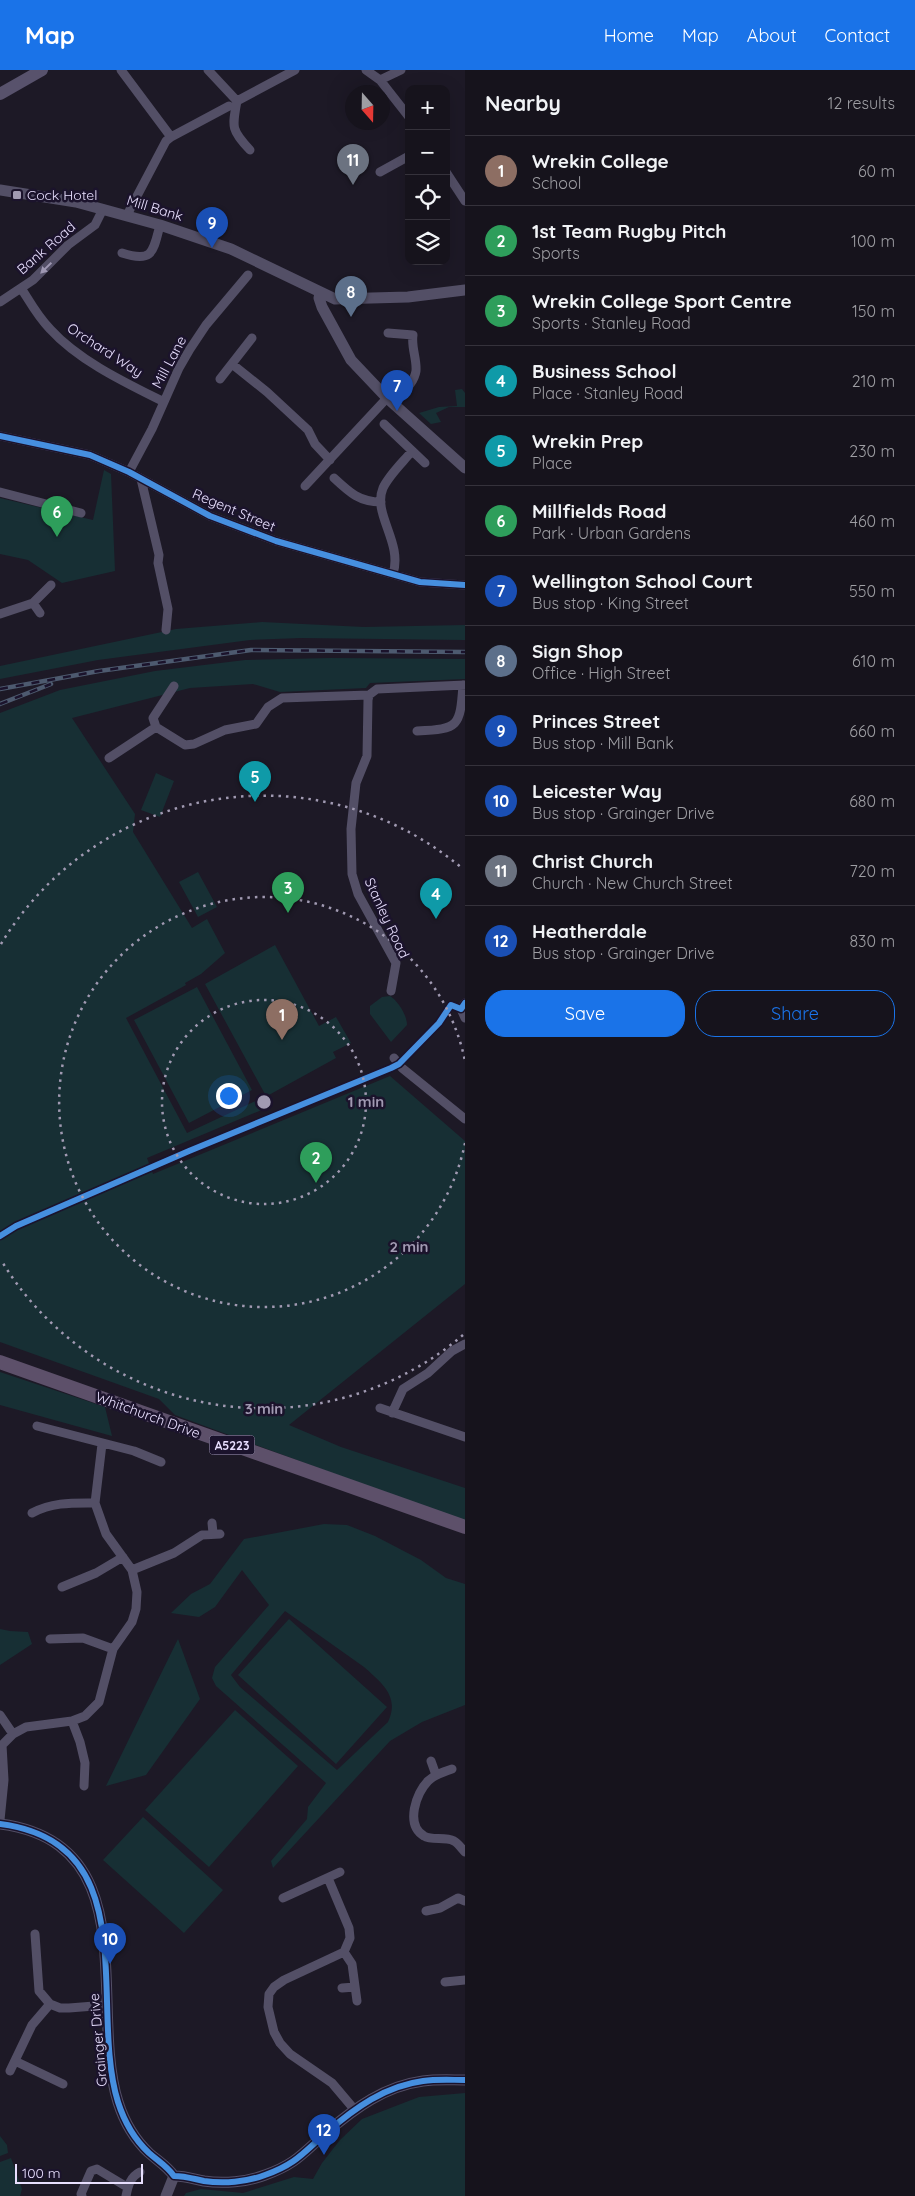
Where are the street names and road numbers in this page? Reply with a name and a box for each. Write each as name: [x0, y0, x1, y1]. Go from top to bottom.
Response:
street label: Mill Bank: [125, 191, 185, 225]
street label: Bank Road: [13, 218, 79, 278]
street label: Orchard Way: [64, 319, 146, 381]
street label: Mill Lane: [148, 333, 190, 391]
street label: Regent Street: [190, 484, 278, 536]
street label: Stanley Road: [361, 875, 413, 961]
street label: Whitchurch Drive: [93, 1388, 203, 1442]
road number: A5223: [210, 1436, 254, 1454]
street label: Grainger Drive: [85, 1992, 111, 2088]

